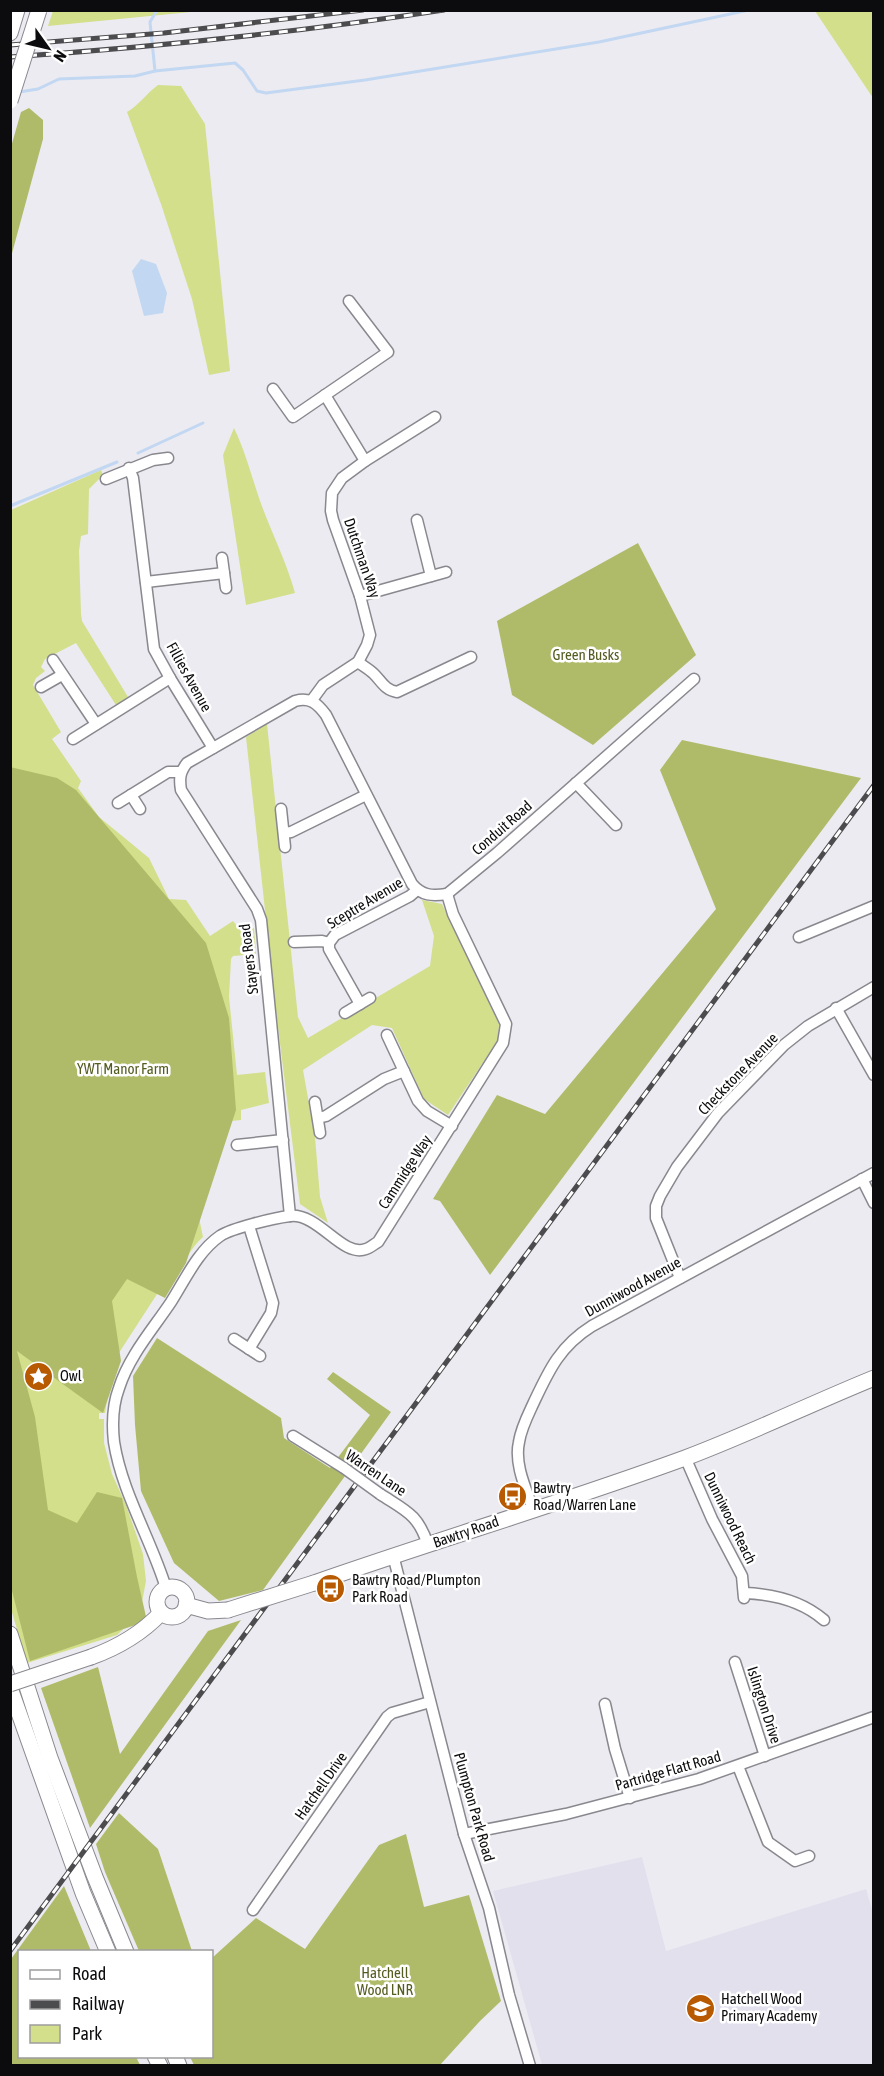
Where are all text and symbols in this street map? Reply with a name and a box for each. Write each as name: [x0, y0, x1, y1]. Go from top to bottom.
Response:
north arrow: [18, 18, 78, 78]
text: N: [50, 47, 71, 65]
street label: Dutchman Way: [341, 516, 384, 600]
street label: Fillies Avenue: [163, 639, 216, 715]
park label: Green Busks: [553, 646, 619, 663]
street label: Conduit Road: [468, 797, 535, 858]
street label: Sceptre Avenue: [324, 873, 406, 932]
street label: Stayers Road: [236, 923, 261, 995]
street label: Checkstone Avenue: [694, 1029, 781, 1118]
park label: YWT Manor Farm: [77, 1060, 169, 1077]
street label: Cammidge Way: [374, 1132, 435, 1212]
street label: Dunniwood Avenue: [582, 1253, 684, 1320]
place icon: Owl: [23, 1360, 55, 1392]
place label: Owl: [60, 1367, 82, 1384]
street label: Warren Lane: [343, 1446, 410, 1499]
street label: Dunniwood Reach: [701, 1469, 760, 1566]
place label: Bawtry Road/Warren Lane: [533, 1479, 636, 1513]
bus stop icon: Bawtry Road/Warren Lane: [496, 1481, 528, 1513]
street label: Bawtry Road: [431, 1512, 501, 1551]
place label: Bawtry Road/Plumpton Park Road: [352, 1571, 481, 1605]
bus stop icon: Bawtry Road/Plumpton Park Road: [315, 1573, 347, 1605]
street label: Islington Drive: [744, 1664, 785, 1746]
street label: Partridge Flatt Road: [613, 1747, 723, 1794]
street label: Hatchell Drive: [291, 1748, 350, 1823]
street label: Plumpton Park Road: [451, 1750, 498, 1863]
legend: [18, 1950, 213, 2058]
text: Road: [72, 1963, 106, 1984]
park label: Hatchell Wood LNR: [357, 1964, 413, 1998]
place label: Hatchell Wood Primary Academy: [721, 1990, 817, 2024]
school or university icon: Hatchell Wood Primary Academy: [684, 1992, 716, 2024]
text: Railway: [72, 1993, 124, 2014]
text: Park: [72, 2023, 102, 2044]

